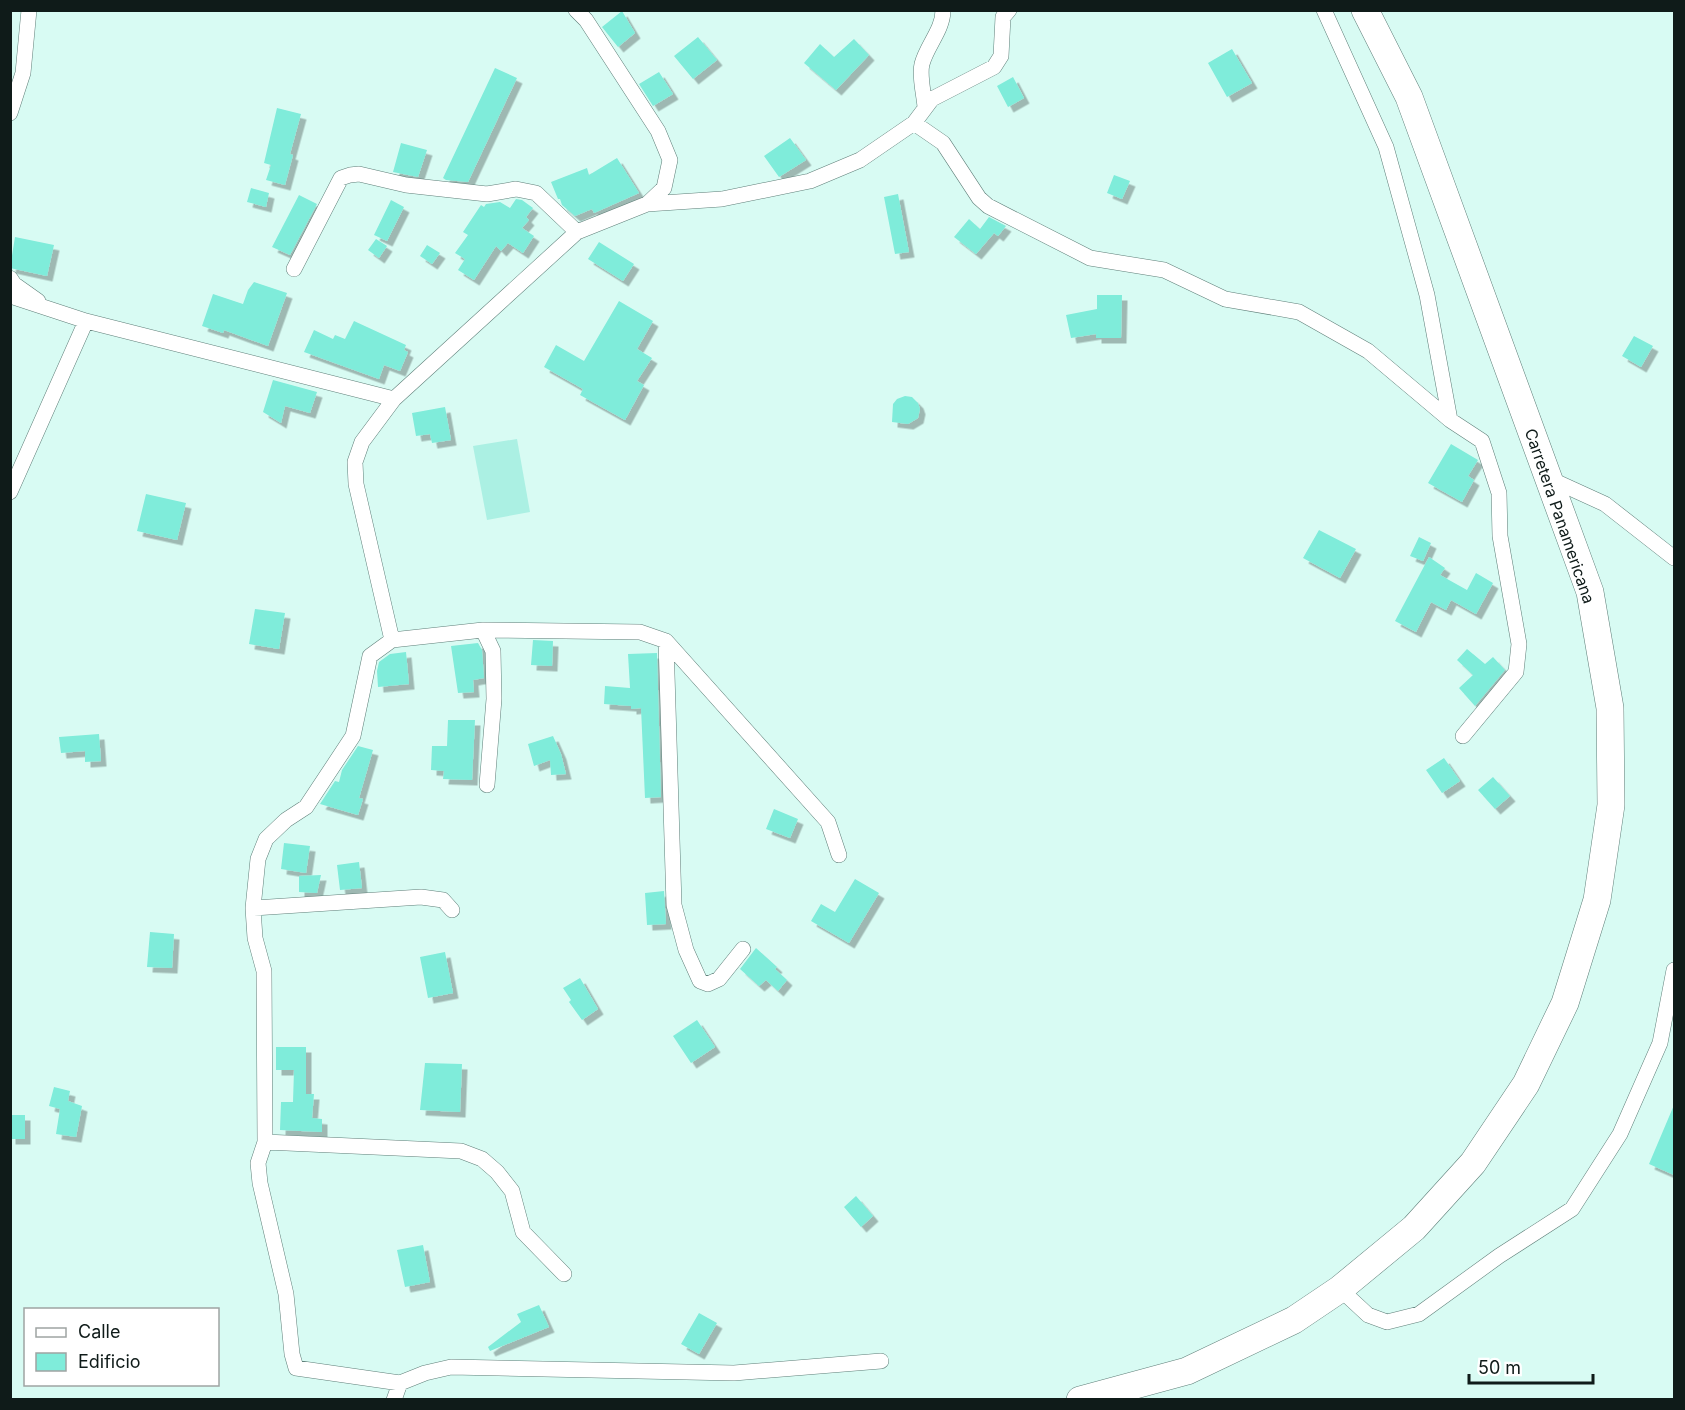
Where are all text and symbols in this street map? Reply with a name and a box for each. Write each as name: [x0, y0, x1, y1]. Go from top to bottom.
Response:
street label: Carretera Panamericana: [1521, 426, 1599, 606]
legend: [24, 1308, 219, 1386]
text: Calle: [78, 1321, 120, 1342]
scale bar: [1469, 1347, 1594, 1385]
text: Edificio: [78, 1351, 141, 1372]
text: 50 m: [1478, 1357, 1521, 1378]

